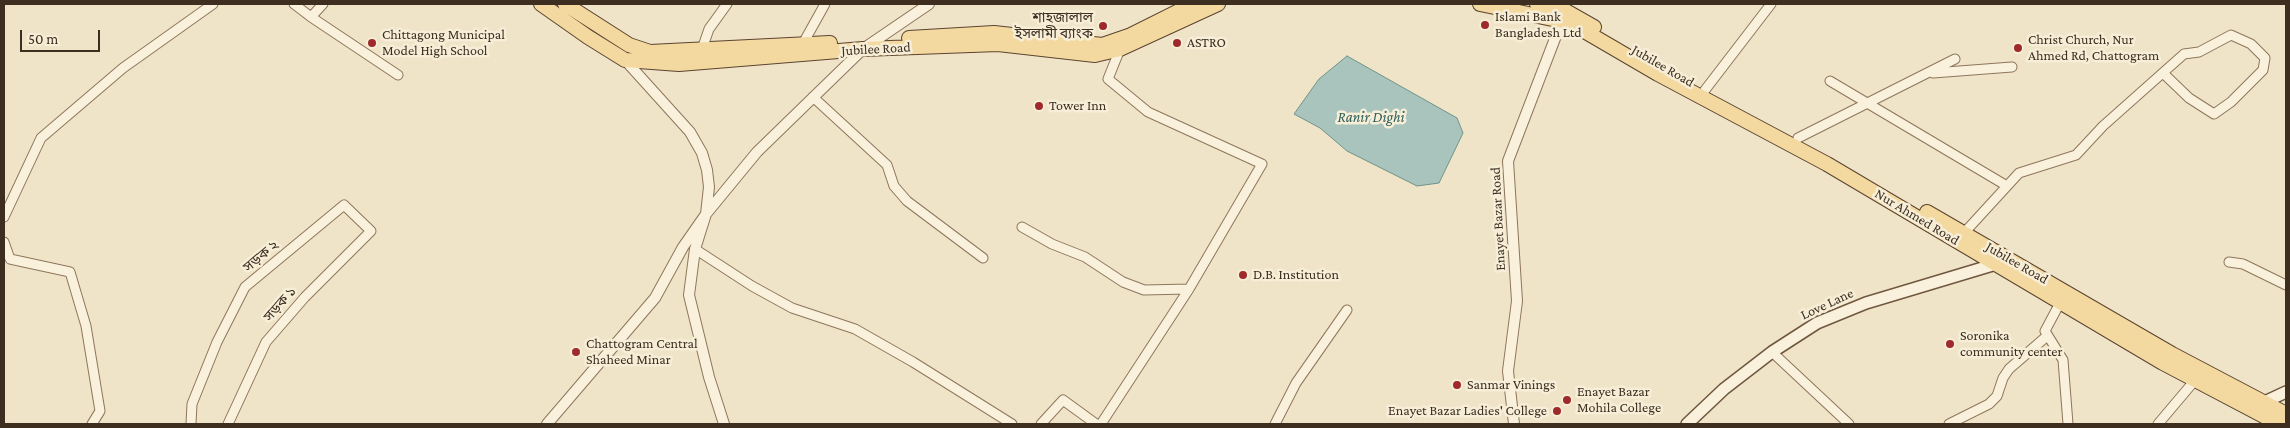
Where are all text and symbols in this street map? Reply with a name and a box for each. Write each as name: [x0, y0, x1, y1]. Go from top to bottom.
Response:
place label: Islami Bank Bangladesh Ltd: [1495, 9, 1582, 41]
place label: শাহজালাল ইসলামী ব্যাংক: [1015, 10, 1093, 42]
marker: Islami Bank Bangladesh Ltd: [1479, 19, 1491, 31]
scale bar: [22, 20, 102, 52]
marker: শাহজালাল ইসলামী ব্যাংক: [1097, 20, 1109, 32]
place label: Chittagong Municipal Model High School: [382, 27, 505, 59]
text: 50 m: [28, 31, 58, 47]
place label: Christ Church, Nur Ahmed Rd, Chattogram: [2028, 32, 2159, 64]
place label: ASTRO: [1187, 35, 1226, 51]
marker: Chittagong Municipal Model High School: [366, 37, 378, 49]
marker: ASTRO: [1171, 37, 1183, 49]
street label: Jubilee Road: [841, 39, 911, 59]
street label: Jubilee Road: [1629, 41, 1697, 91]
marker: Christ Church, Nur Ahmed Rd, Chattogram: [2012, 42, 2024, 54]
place label: Tower Inn: [1049, 98, 1106, 114]
marker: Tower Inn: [1033, 100, 1045, 112]
water label: Ranir Dighi: [1338, 108, 1404, 126]
street label: Enayet Bazar Road: [1487, 167, 1509, 271]
street label: Nur Ahmed Road: [1872, 185, 1962, 249]
street label: সড়ক ২: [240, 236, 282, 276]
street label: Jubilee Road: [1983, 238, 2051, 288]
place label: D.B. Institution: [1253, 267, 1339, 283]
marker: D.B. Institution: [1237, 269, 1249, 281]
street label: সড়ক ১: [260, 283, 300, 325]
street label: Love Lane: [1798, 285, 1856, 323]
place label: Soronika community center: [1960, 328, 2062, 361]
place label: Chattogram Central Shaheed Minar: [586, 336, 698, 368]
marker: Soronika community center: [1944, 338, 1956, 350]
marker: Chattogram Central Shaheed Minar: [570, 346, 582, 358]
place label: Sanmar Vinings: [1467, 377, 1555, 393]
marker: Sanmar Vinings: [1451, 379, 1463, 391]
place label: Enayet Bazar Mohila College: [1577, 384, 1661, 417]
marker: Enayet Bazar Mohila College: [1561, 394, 1573, 406]
place label: Enayet Bazar Ladies' College: [1388, 403, 1547, 419]
marker: Enayet Bazar Ladies' College: [1551, 405, 1563, 417]

